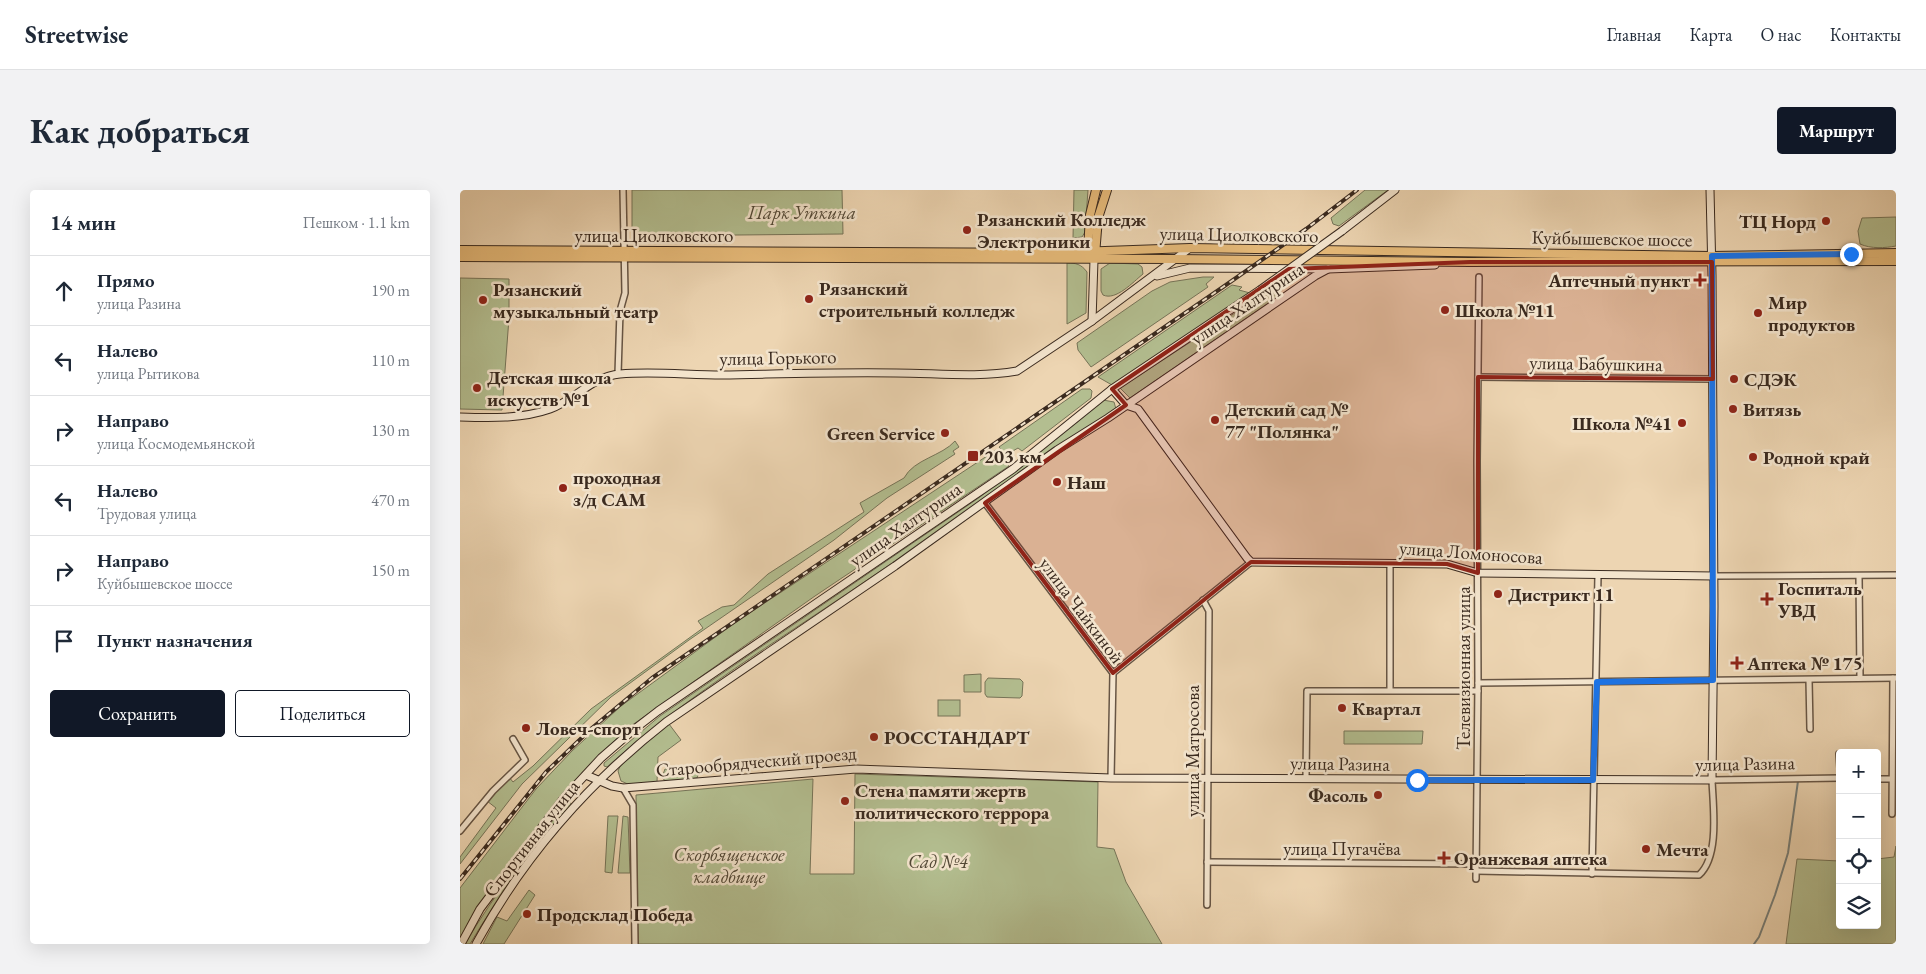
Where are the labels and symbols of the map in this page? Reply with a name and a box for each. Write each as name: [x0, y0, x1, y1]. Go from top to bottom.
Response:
park label: Парк Уткина: [747, 200, 856, 225]
place label: Рязанский Колледж Электроники: [977, 207, 1147, 254]
place label: ТЦ Норд: [1739, 209, 1816, 234]
marker: ТЦ Норд: [1820, 215, 1832, 227]
street label: улица Циолковского: [1159, 221, 1319, 248]
street label: улица Циолковского: [575, 223, 733, 248]
marker: Рязанский Колледж Электроники: [961, 224, 973, 236]
street label: Куйбышевское шоссе: [1531, 225, 1693, 252]
route end: [1840, 243, 1863, 266]
street label: улица Халтурина: [1186, 256, 1309, 351]
place label: Аптечный пункт: [1547, 268, 1690, 293]
marker: Аптечный пункт: [1694, 274, 1706, 286]
place label: Рязанский строительный колледж: [819, 276, 1016, 323]
place label: Рязанский музыкальный театр: [493, 277, 659, 324]
place label: Мир продуктов: [1768, 290, 1855, 337]
marker: Рязанский строительный колледж: [803, 293, 815, 305]
marker: Рязанский музыкальный театр: [477, 294, 489, 306]
place label: Школа №11: [1455, 298, 1555, 323]
marker: Школа №11: [1439, 304, 1451, 316]
marker: Мир продуктов: [1752, 307, 1764, 319]
street label: улица Горького: [719, 344, 837, 371]
street label: улица Бабушкина: [1529, 350, 1663, 377]
place label: Детская школа искусств №1: [487, 365, 612, 412]
place label: СДЭК: [1744, 367, 1797, 392]
marker: СДЭК: [1728, 373, 1740, 385]
marker: Детская школа искусств №1: [471, 382, 483, 394]
place label: Детский сад № 77 "Полянка": [1225, 397, 1349, 444]
place label: Витязь: [1743, 397, 1801, 422]
marker: Витязь: [1727, 403, 1739, 415]
place label: Школа №41: [1572, 411, 1672, 436]
marker: Детский сад № 77 "Полянка": [1209, 414, 1221, 426]
marker: Школа №41: [1676, 417, 1688, 429]
place label: Green Service: [827, 421, 935, 446]
marker: Green Service: [939, 427, 951, 439]
place label: 203 км: [984, 444, 1042, 469]
place label: Родной край: [1763, 445, 1870, 470]
marker: 203 км: [966, 449, 980, 463]
marker: Родной край: [1747, 451, 1759, 463]
place label: проходная з/д САМ: [573, 465, 661, 512]
place label: Наш: [1067, 470, 1106, 495]
street label: улица Халтурина: [844, 476, 967, 572]
marker: Наш: [1051, 476, 1063, 488]
marker: проходная з/д САМ: [557, 482, 569, 494]
street label: улица Ломоносова: [1398, 535, 1544, 570]
street label: улица Чайкиной: [1033, 552, 1130, 669]
place label: Госпиталь УВД: [1777, 576, 1862, 623]
place label: Дистрикт 11: [1508, 582, 1614, 607]
street label: Телевизионная улица: [1451, 586, 1476, 750]
marker: Дистрикт 11: [1492, 588, 1504, 600]
marker: Госпиталь УВД: [1760, 592, 1774, 606]
place label: Аптека № 175: [1746, 651, 1863, 676]
marker: Аптека № 175: [1731, 657, 1743, 669]
street label: улица Матросова: [1180, 685, 1205, 817]
place label: Квартал: [1352, 696, 1421, 721]
marker: Квартал: [1336, 702, 1348, 714]
place label: Ловеч-спорт: [536, 716, 641, 741]
marker: Ловеч-спорт: [520, 722, 532, 734]
place label: РОССТАНДАРТ: [884, 725, 1030, 750]
marker: РОССТАНДАРТ: [868, 731, 880, 743]
street label: Старообрядческий проезд: [655, 740, 858, 783]
street label: улица Разина: [1290, 750, 1391, 777]
street label: улица Разина: [1695, 750, 1796, 777]
route start: [1406, 769, 1429, 792]
street label: Спортивная улица: [478, 774, 585, 902]
place label: Стена памяти жертв политического террора: [855, 778, 1050, 825]
place label: Фасоль: [1308, 783, 1368, 808]
marker: Фасоль: [1372, 789, 1384, 801]
marker: Стена памяти жертв политического террора: [839, 795, 851, 807]
street label: улица Пугачёва: [1283, 836, 1401, 861]
place label: Мечта: [1656, 837, 1709, 862]
park label: Скорбященское кладбище: [673, 842, 785, 889]
marker: Мечта: [1640, 843, 1652, 855]
place label: Оранжевая аптека: [1454, 846, 1608, 871]
park label: Сад №4: [908, 849, 969, 874]
marker: Оранжевая аптека: [1438, 852, 1450, 864]
place label: Продсклад Победа: [537, 902, 694, 927]
marker: Продсклад Победа: [521, 908, 533, 920]

